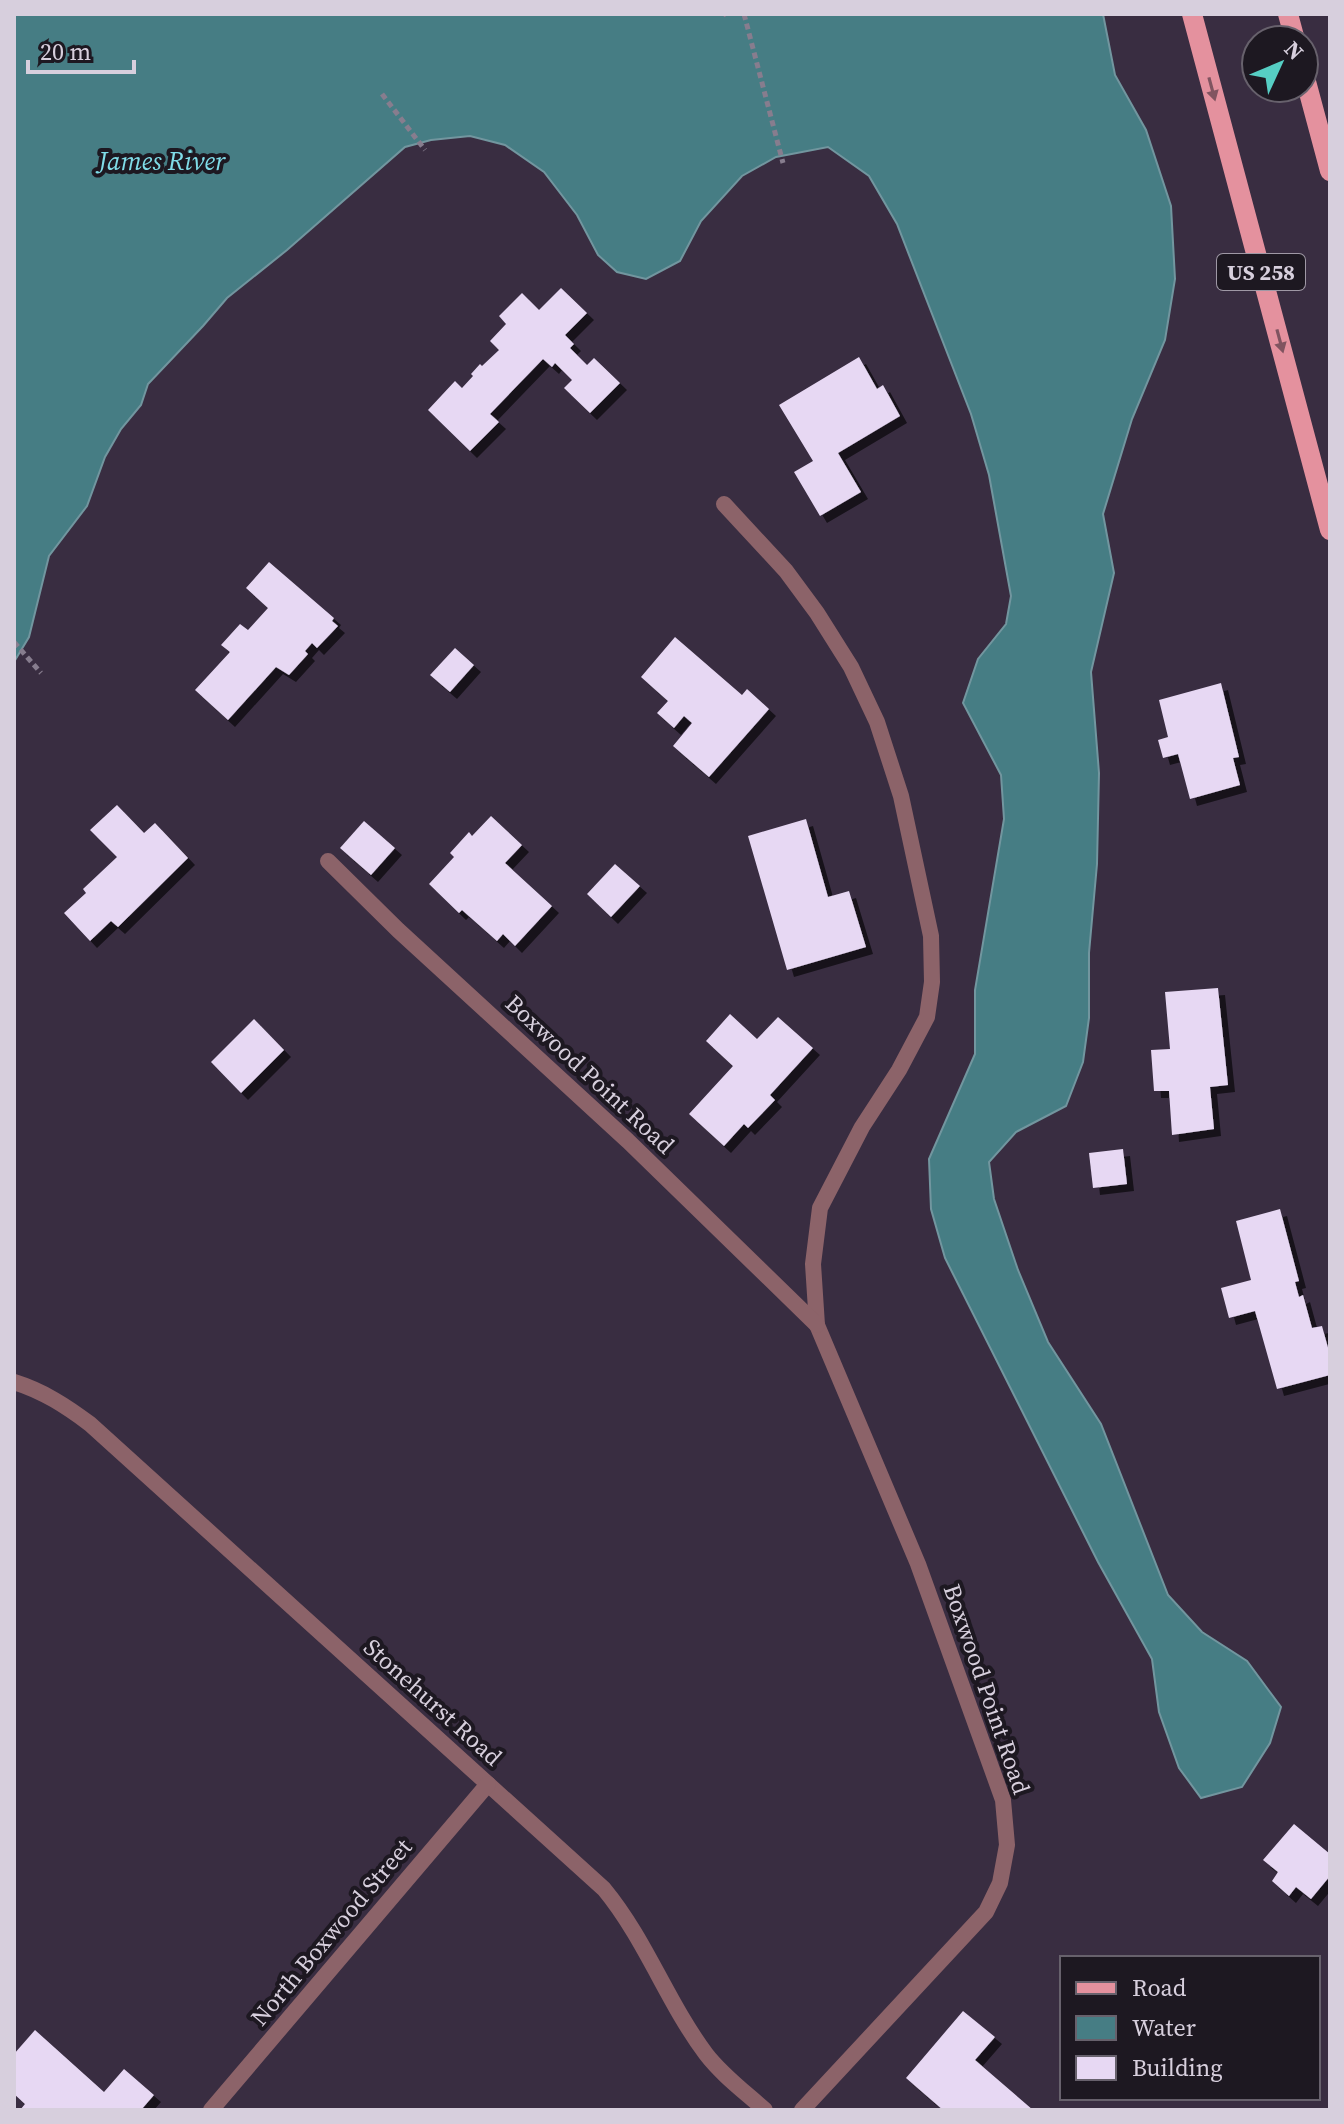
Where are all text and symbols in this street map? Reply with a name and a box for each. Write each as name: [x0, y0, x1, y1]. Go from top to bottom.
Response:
scale bar: [28, 24, 134, 74]
north arrow: [1240, 24, 1320, 104]
text: N: [1278, 34, 1311, 66]
text: 20 m: [40, 35, 91, 68]
one-way arrow: [1207, 77, 1219, 102]
water label: James River: [96, 143, 226, 179]
road number: US 258: [1217, 254, 1305, 290]
one-way arrow: [1274, 328, 1286, 353]
street label: Boxwood Point Road: [498, 987, 682, 1161]
street label: Boxwood Point Road: [936, 1580, 1039, 1799]
street label: Stonehurst Road: [357, 1631, 510, 1773]
street label: North Boxwood Street: [243, 1831, 419, 2033]
legend: [1060, 1956, 1320, 2100]
text: Road: [1132, 1971, 1187, 2004]
text: Water: [1132, 2011, 1196, 2044]
text: Building: [1132, 2051, 1223, 2084]

